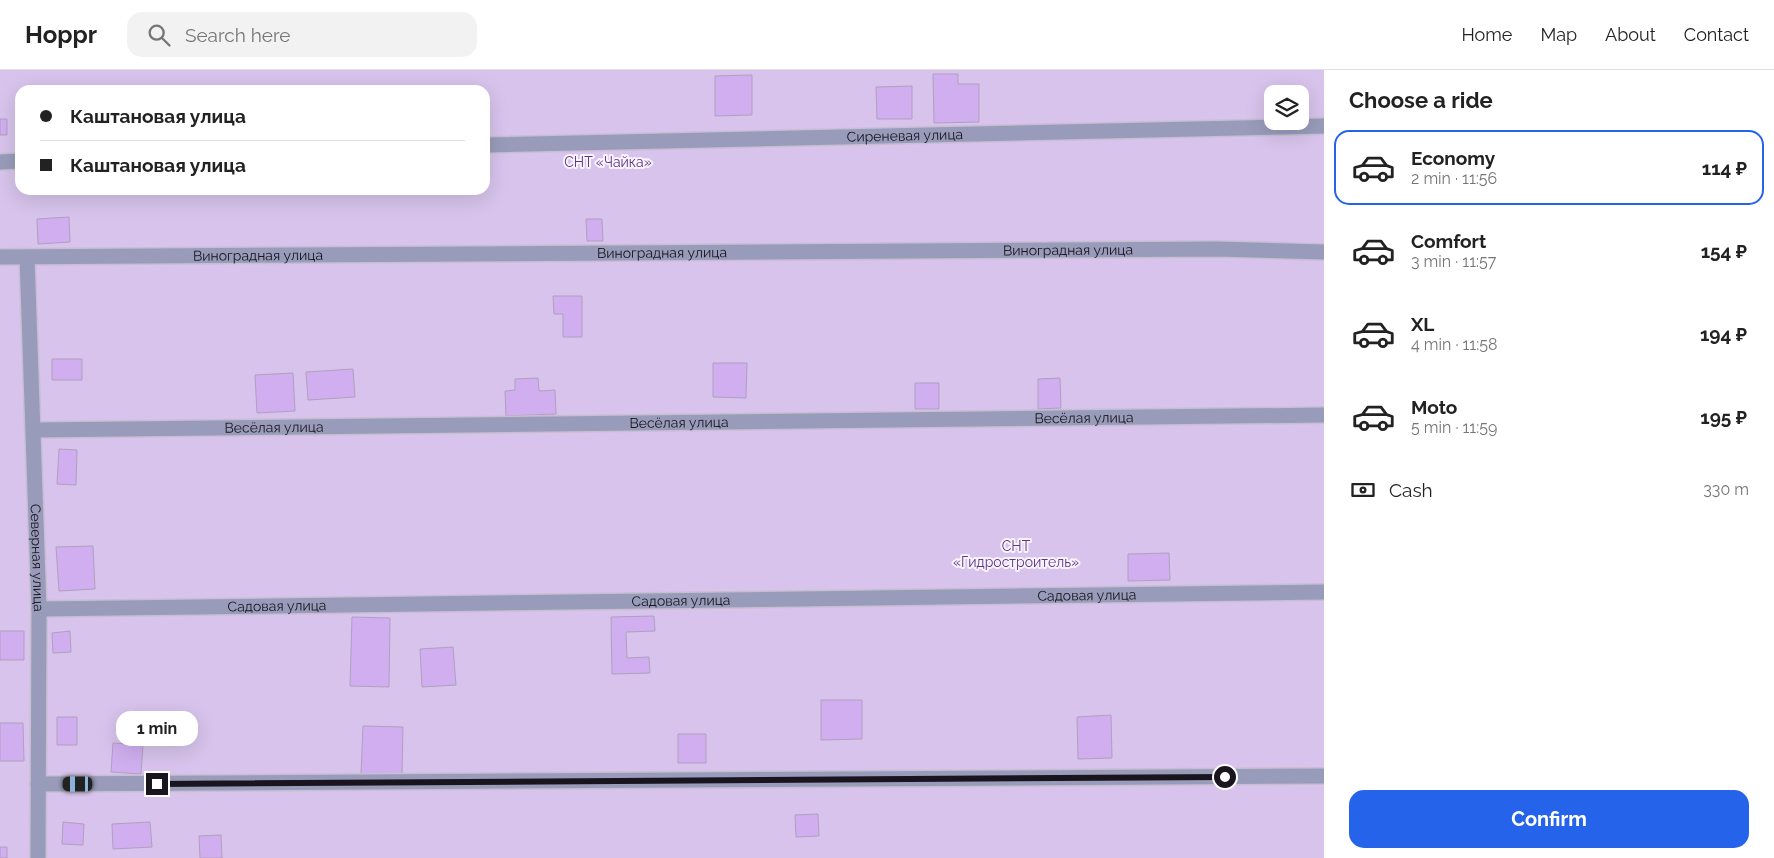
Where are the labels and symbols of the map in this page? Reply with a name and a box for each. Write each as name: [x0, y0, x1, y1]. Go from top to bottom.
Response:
street label: Сиреневая улица: [847, 126, 963, 145]
park label: СНТ «Чайка»: [564, 154, 652, 170]
street label: Виноградная улица: [1003, 242, 1133, 258]
street label: Виноградная улица: [597, 244, 727, 261]
street label: Виноградная улица: [193, 247, 323, 264]
street label: Весёлая улица: [1034, 409, 1134, 426]
street label: Весёлая улица: [629, 414, 729, 431]
street label: Весёлая улица: [224, 419, 324, 436]
street label: Северная улица: [27, 504, 47, 612]
park label: СНТ «Гидростроитель»: [953, 538, 1079, 570]
street label: Садовая улица: [1037, 586, 1136, 604]
street label: Садовая улица: [631, 592, 731, 609]
street label: Садовая улица: [227, 597, 327, 615]
callout: 1 min: [116, 712, 198, 746]
route start: [1214, 766, 1236, 788]
route end: [146, 773, 168, 795]
car: [63, 777, 93, 792]

